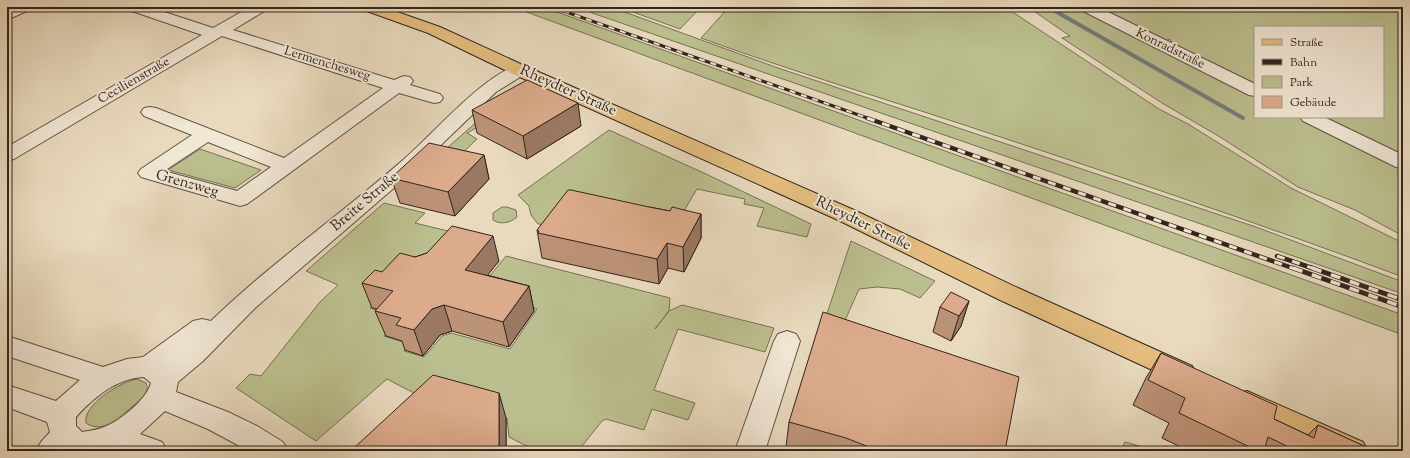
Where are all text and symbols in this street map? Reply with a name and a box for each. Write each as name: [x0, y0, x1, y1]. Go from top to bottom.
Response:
street label: Konradstraße: [1132, 24, 1208, 74]
legend: [1254, 26, 1384, 118]
text: Straße: [1290, 34, 1324, 52]
street label: Lermenchesweg: [282, 42, 372, 86]
street label: Cecilienstraße: [95, 53, 173, 109]
text: Bahn: [1290, 54, 1317, 72]
street label: Rheydter Straße: [516, 60, 620, 122]
text: Park: [1290, 74, 1313, 92]
text: Gebäude: [1290, 94, 1337, 112]
street label: Grenzweg: [153, 165, 221, 203]
street label: Breite Straße: [326, 167, 404, 237]
street label: Rheydter Straße: [812, 192, 914, 256]

